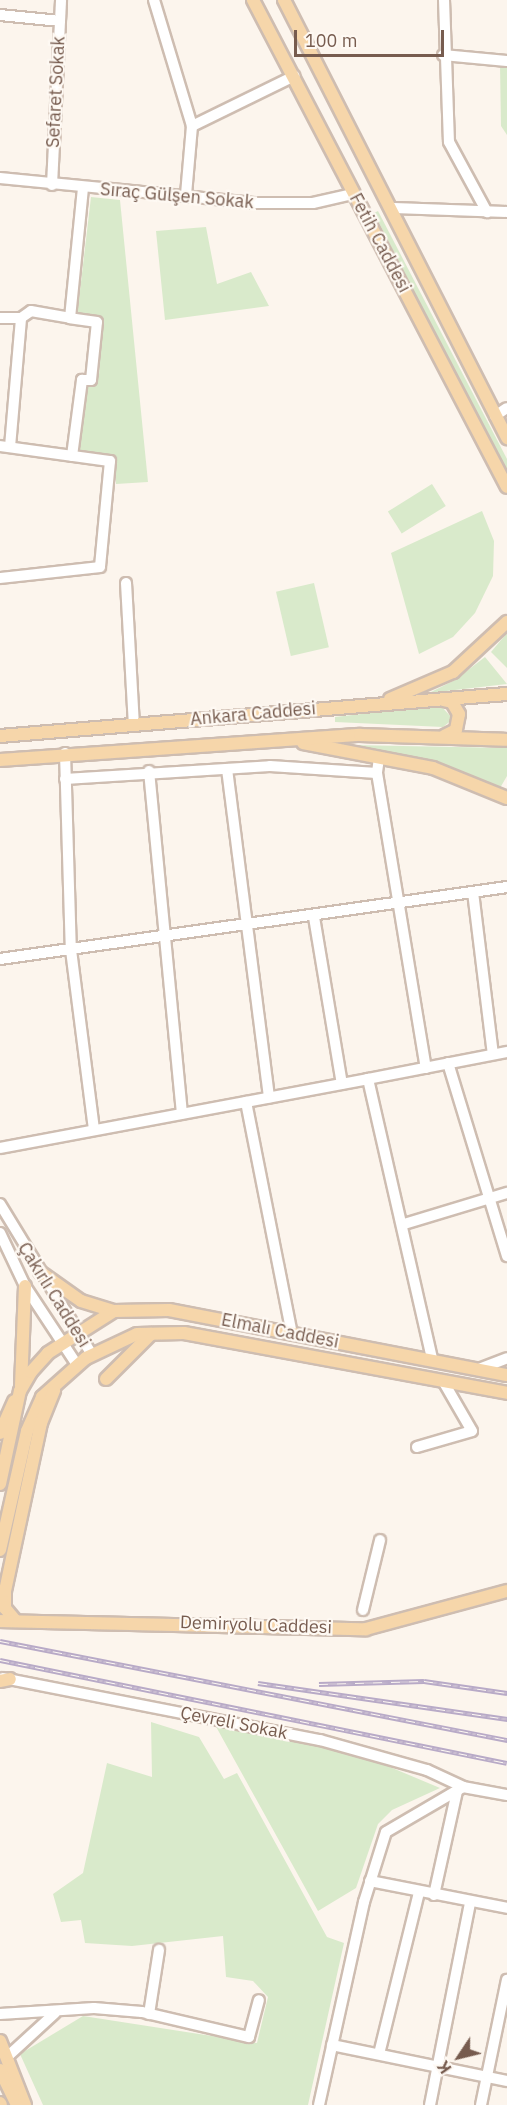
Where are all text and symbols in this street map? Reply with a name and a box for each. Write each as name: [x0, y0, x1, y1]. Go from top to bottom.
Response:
scale bar: [297, 18, 447, 56]
text: 100 m: [305, 29, 357, 52]
street label: Sefaret Sokak: [42, 36, 70, 148]
street label: Sıraç Gülşen Sokak: [99, 179, 255, 213]
street label: Fetih Caddesi: [345, 190, 415, 296]
street label: Ankara Caddesi: [189, 698, 317, 730]
street label: Çakırlı Caddesi: [13, 1238, 95, 1352]
street label: Elmalı Caddesi: [219, 1309, 341, 1353]
street label: Demiryolu Caddesi: [180, 1612, 332, 1638]
street label: Çevreli Sokak: [179, 1702, 289, 1744]
north arrow: [429, 2027, 489, 2087]
text: K: [433, 2057, 456, 2078]

